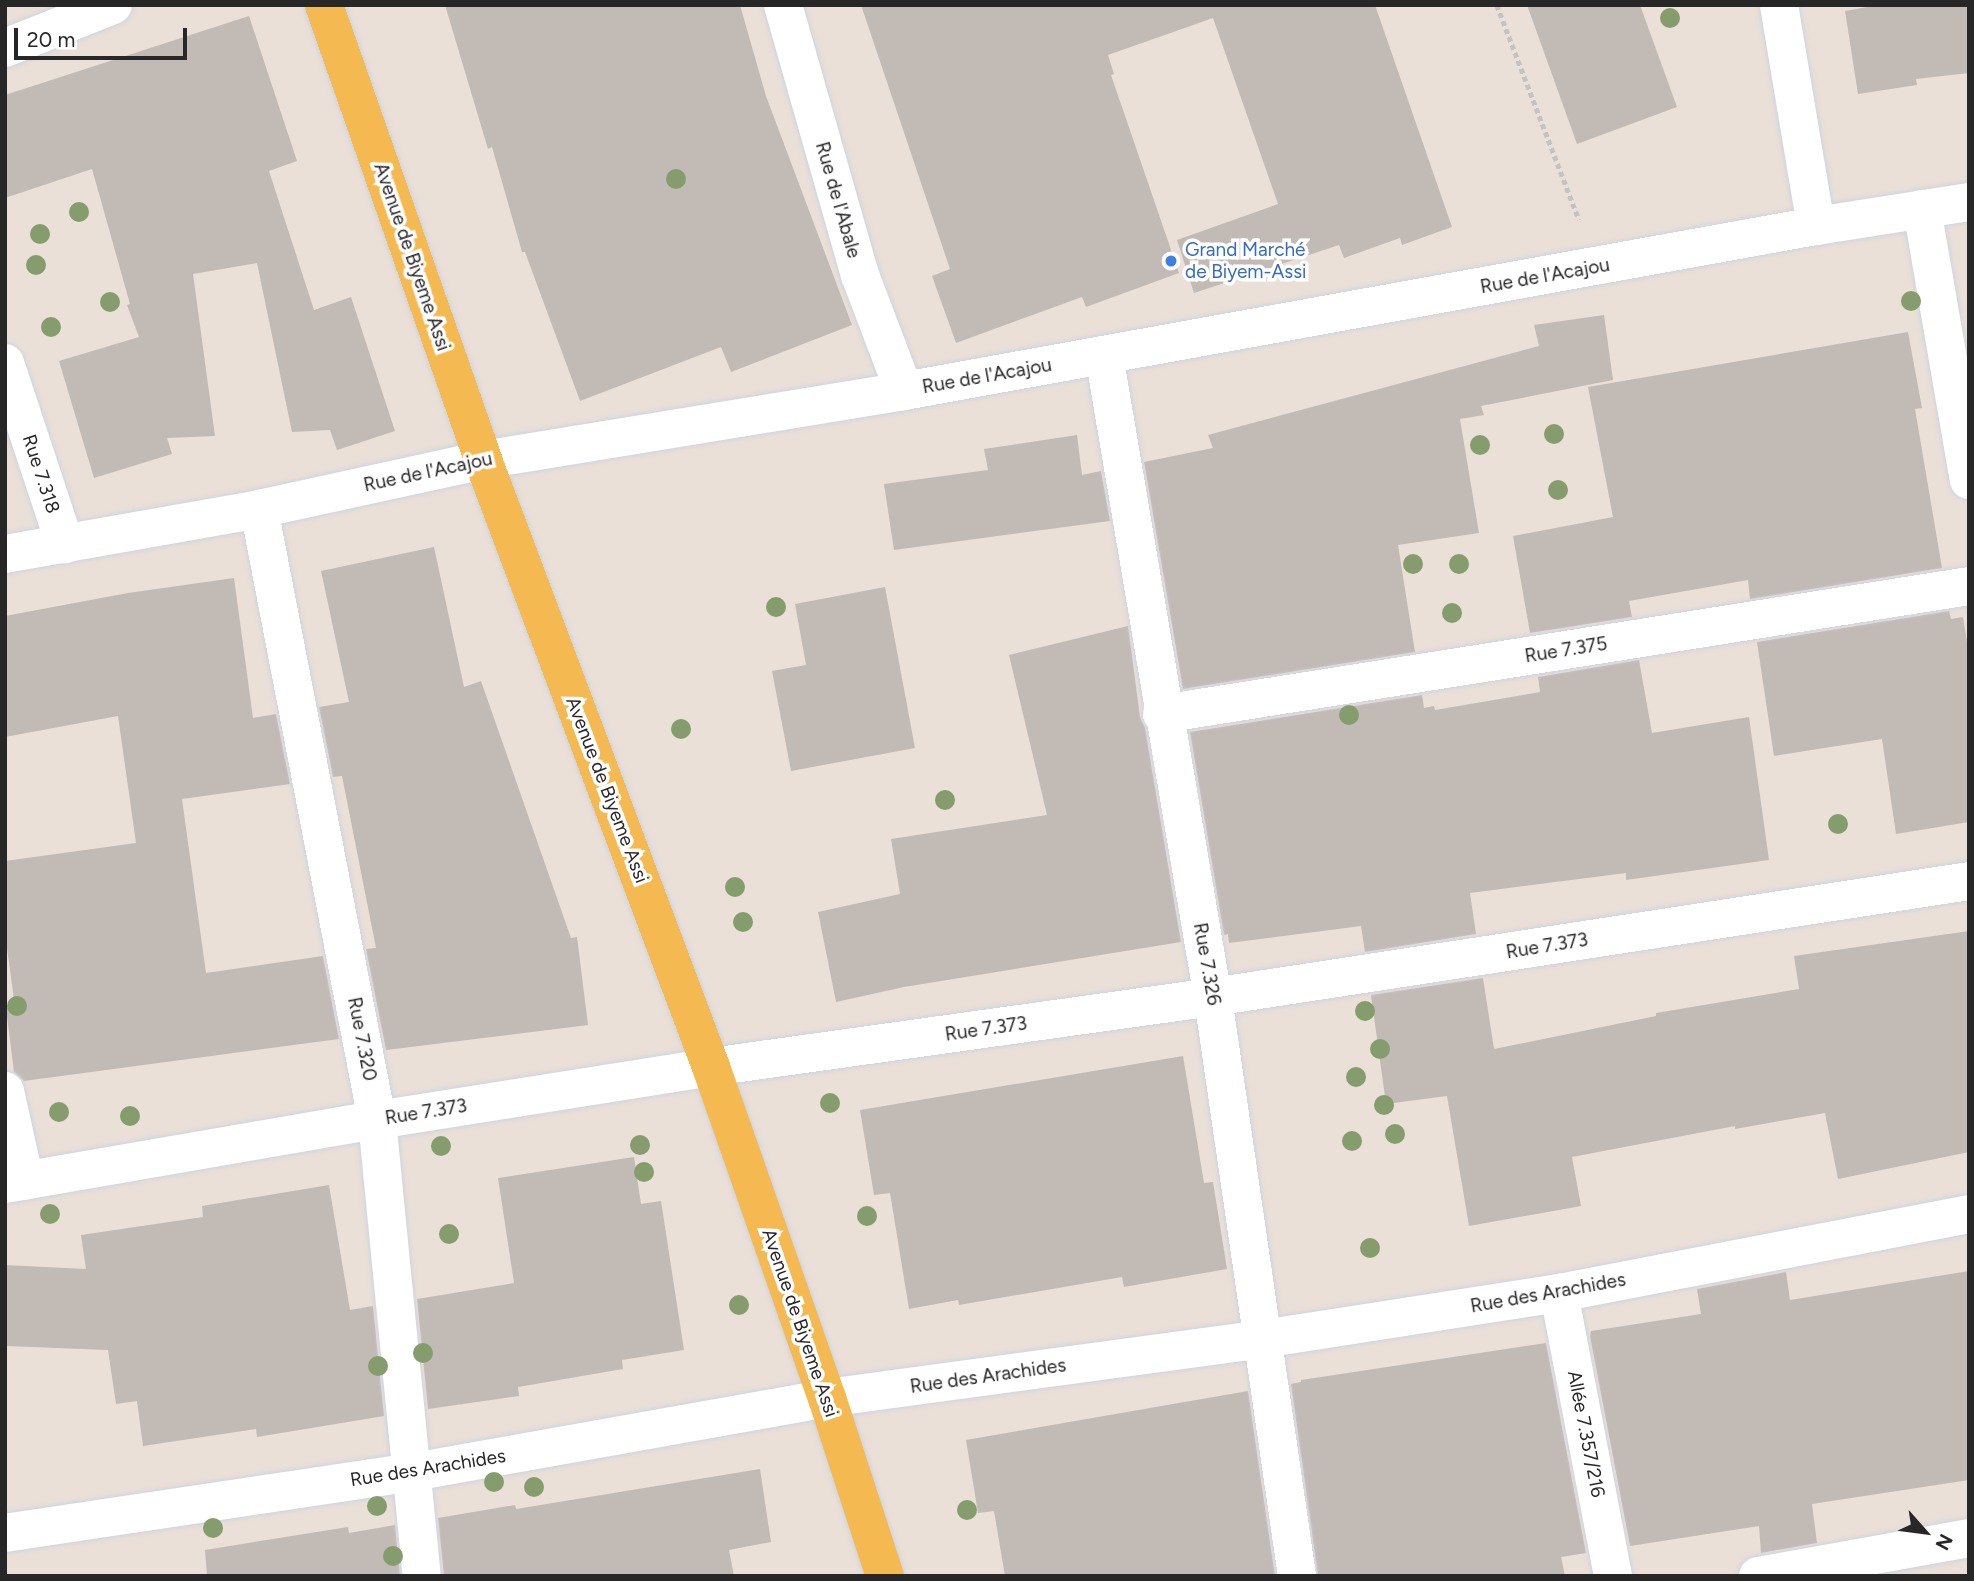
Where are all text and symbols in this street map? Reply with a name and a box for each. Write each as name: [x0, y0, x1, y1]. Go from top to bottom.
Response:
scale bar: [18, 14, 191, 58]
text: 20 m: [27, 27, 75, 52]
street label: Rue de l'Abale: [811, 139, 865, 261]
street label: Avenue de Biyeme Assi: [369, 160, 455, 354]
place label: Grand Marché de Biyem-Assi: [1185, 239, 1306, 283]
marker: Grand Marché de Biyem-Assi: [1163, 253, 1179, 269]
street label: Rue de l'Acajou: [1478, 253, 1612, 299]
street label: Rue de l'Acajou: [920, 353, 1054, 399]
street label: Rue 7.318: [18, 432, 64, 516]
street label: Rue de l'Acajou: [361, 447, 495, 497]
street label: Rue 7.375: [1523, 632, 1609, 668]
street label: Avenue de Biyeme Assi: [561, 694, 653, 886]
street label: Rue 7.326: [1189, 921, 1225, 1007]
street label: Rue 7.373: [1504, 928, 1590, 964]
street label: Rue 7.320: [343, 995, 381, 1083]
street label: Rue 7.373: [944, 1012, 1028, 1046]
street label: Rue 7.373: [383, 1094, 469, 1130]
street label: Avenue de Biyeme Assi: [757, 1226, 843, 1420]
street label: Rue des Arachides: [1469, 1268, 1627, 1318]
street label: Rue des Arachides: [909, 1354, 1067, 1398]
street label: Allée 7.357/216: [1563, 1369, 1609, 1499]
street label: Rue des Arachides: [349, 1444, 507, 1492]
north arrow: [1890, 1497, 1960, 1567]
text: N: [1930, 1530, 1958, 1554]

